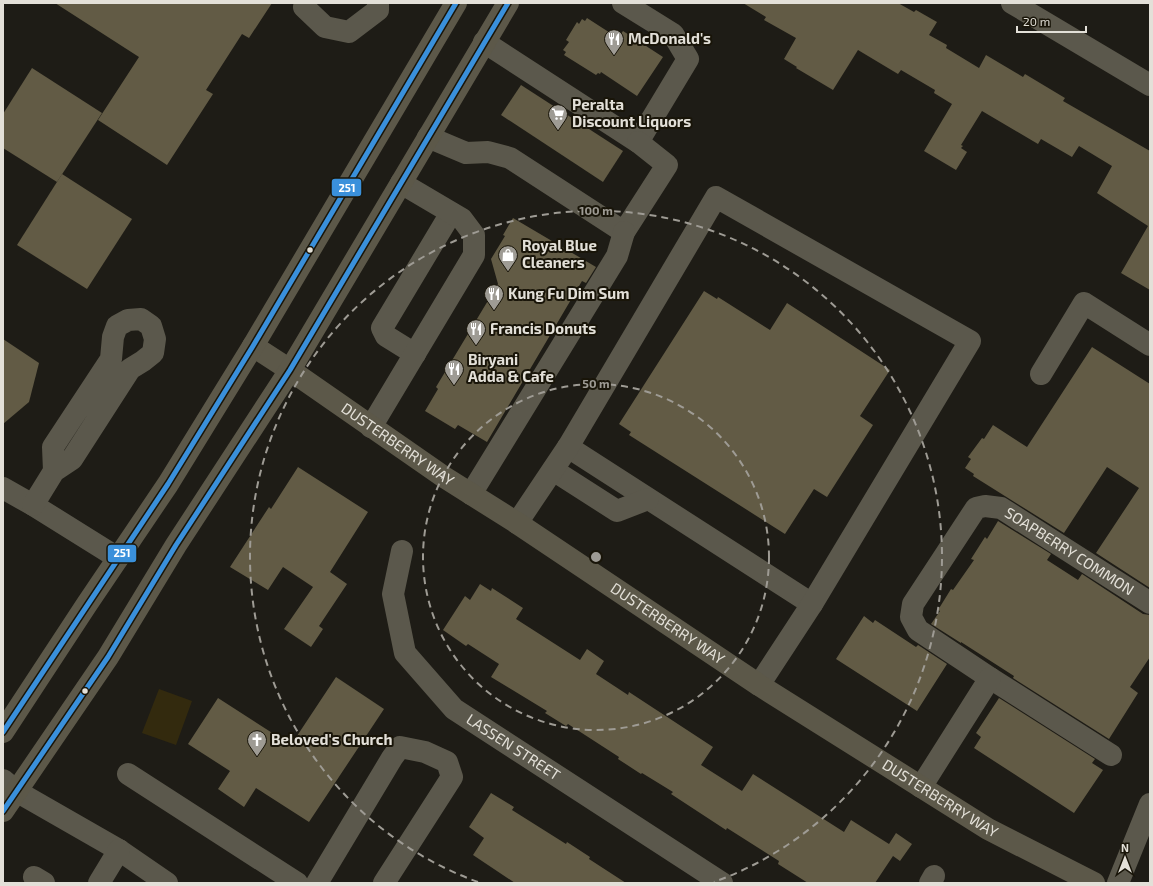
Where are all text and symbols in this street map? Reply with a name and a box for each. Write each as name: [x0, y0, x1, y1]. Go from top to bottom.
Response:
scale bar: [1017, 8, 1086, 34]
text: 20 m: [1023, 14, 1050, 28]
restaurant icon: McDonald's: [603, 28, 625, 56]
place label: McDonald's: [628, 29, 711, 47]
place label: Peralta Discount Liquors: [572, 95, 691, 130]
supermarket icon: Peralta Discount Liquors: [547, 103, 569, 131]
line badge: 251: [331, 178, 362, 197]
text: 251: [338, 181, 356, 194]
text: 100 m: [579, 203, 613, 217]
place label: Royal Blue Cleaners: [522, 236, 597, 271]
shop icon: Royal Blue Cleaners: [497, 244, 519, 272]
unlabelled marker: [305, 245, 315, 255]
restaurant icon: Kung Fu Dim Sum: [483, 283, 505, 311]
place label: Kung Fu Dim Sum: [508, 284, 629, 302]
restaurant icon: Francis Donuts: [465, 318, 487, 346]
place label: Francis Donuts: [490, 319, 596, 337]
place label: Biryani Adda & Cafe: [468, 350, 554, 385]
restaurant icon: Biryani Adda & Cafe: [443, 358, 465, 386]
text: 50 m: [582, 376, 610, 390]
street label: DUSTERBERRY WAY: [338, 398, 458, 489]
street label: SOAPBERRY COMMON: [1002, 503, 1138, 598]
line badge: 251: [107, 544, 137, 563]
text: 251: [113, 546, 131, 559]
centre of rings: [589, 550, 603, 564]
street label: DUSTERBERRY WAY: [608, 578, 729, 668]
unlabelled marker: [80, 686, 90, 696]
street label: LASSEN STREET: [463, 710, 564, 784]
church icon: Beloved's Church: [246, 729, 268, 757]
place label: Beloved's Church: [271, 730, 393, 748]
street label: DUSTERBERRY WAY: [879, 755, 1002, 841]
north arrow: [1105, 838, 1145, 878]
text: N: [1121, 841, 1129, 854]

